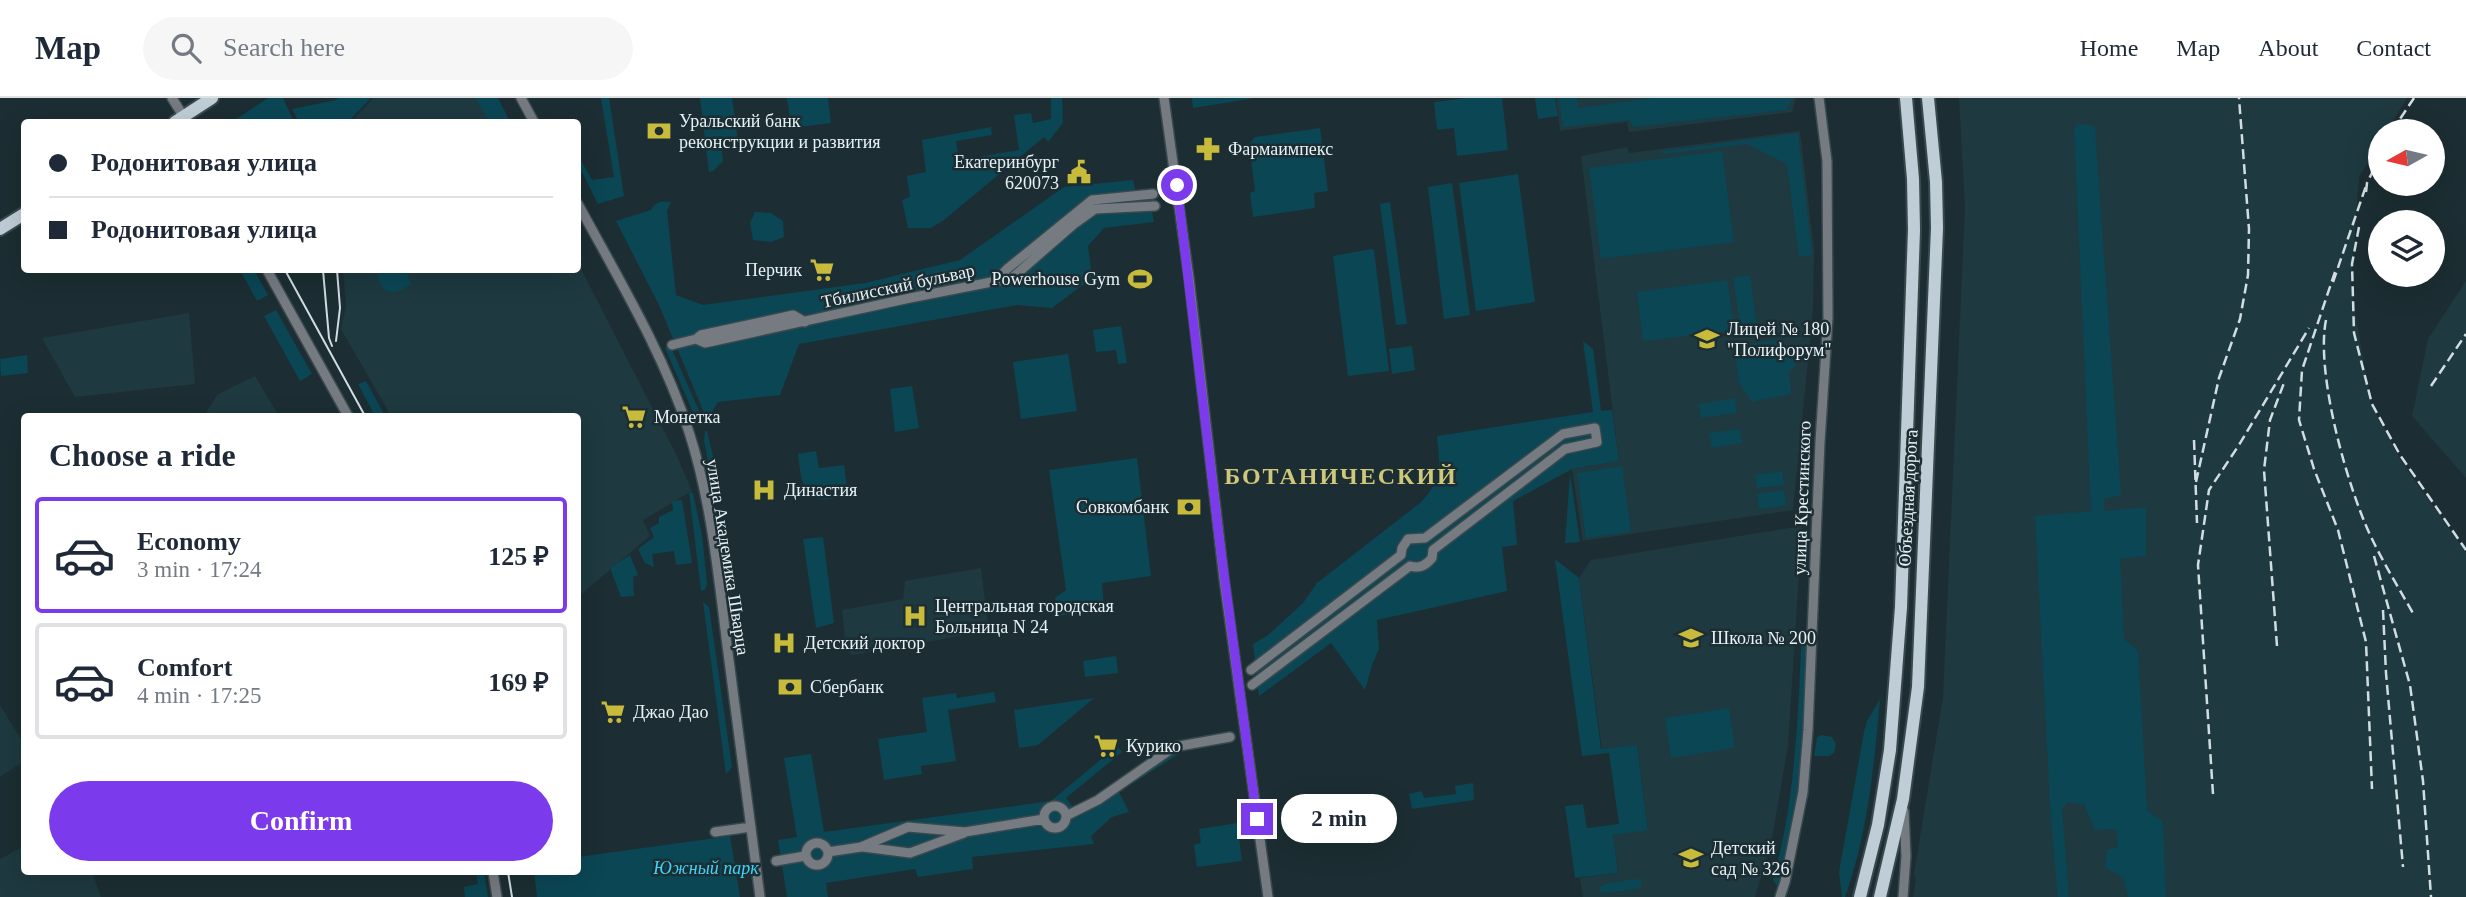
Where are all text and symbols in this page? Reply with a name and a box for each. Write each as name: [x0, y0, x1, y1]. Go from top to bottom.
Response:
search box: [143, 17, 633, 80]
icon: search: [167, 29, 205, 67]
text: Map: [35, 30, 101, 66]
text: Search here: [223, 33, 345, 62]
text: Home: [2080, 35, 2138, 61]
text: Map: [2176, 35, 2220, 61]
text: About: [2258, 35, 2318, 61]
text: Contact: [2356, 35, 2431, 61]
place label: Уральский банк реконструкции и развития: [679, 111, 881, 152]
bank icon: Уральский банк реконструкции и развития: [645, 117, 673, 145]
north arrow: [2368, 119, 2445, 196]
map controls: [2368, 119, 2445, 287]
pharmacy icon: Фармаимпекс: [1194, 135, 1222, 163]
place label: Фармаимпекс: [1228, 139, 1333, 159]
text: Родонитовая улица: [91, 148, 317, 177]
place label: Екатеринбург 620073: [954, 152, 1059, 193]
public building icon: Екатеринбург 620073: [1065, 158, 1093, 186]
route start: [1161, 169, 1193, 201]
button: layers: [2368, 210, 2445, 287]
text: Родонитовая улица: [91, 215, 317, 244]
supermarket icon: Перчик: [808, 256, 836, 284]
place label: Перчик: [745, 260, 802, 280]
street label: Тбилисский бульвар: [820, 260, 976, 312]
sports icon: Powerhouse Gym: [1126, 265, 1154, 293]
place label: Powerhouse Gym: [992, 269, 1120, 289]
place label: Лицей № 180 "Полифорум": [1727, 319, 1832, 360]
school or university icon: Лицей № 180 "Полифорум": [1693, 325, 1721, 353]
supermarket icon: Монетка: [620, 403, 648, 431]
place label: Монетка: [654, 407, 721, 427]
street label: улица Крестинского: [1789, 421, 1815, 575]
street label: Объездная дорога: [1894, 429, 1922, 567]
text: Choose a ride: [49, 437, 236, 473]
street label: улица Академика Шварца: [703, 457, 753, 657]
district label: БОТАНИЧЕСКИЙ: [1224, 463, 1458, 489]
hospital icon: Династия: [750, 476, 778, 504]
place label: Династия: [784, 480, 857, 500]
bank icon: Совкомбанк: [1175, 493, 1203, 521]
place label: Совкомбанк: [1076, 497, 1169, 517]
icon: car: [53, 524, 116, 587]
text: Economy: [137, 527, 241, 556]
text: 125 ₽: [488, 542, 549, 571]
text: 3 min · 17:24: [137, 557, 262, 582]
place label: Центральная городская Больница N 24: [935, 596, 1114, 637]
hospital icon: Центральная городская Больница N 24: [901, 602, 929, 630]
school or university icon: Школа № 200: [1677, 624, 1705, 652]
place label: Школа № 200: [1711, 628, 1816, 648]
hospital icon: Детский доктор: [770, 629, 798, 657]
place label: Детский доктор: [804, 633, 925, 653]
icon: car: [53, 650, 116, 713]
text: Comfort: [137, 653, 232, 682]
text: 169 ₽: [488, 668, 549, 697]
bank icon: Сбербанк: [776, 673, 804, 701]
place label: Сбербанк: [810, 677, 884, 697]
text: 4 min · 17:25: [137, 683, 262, 708]
supermarket icon: Джао Дао: [599, 698, 627, 726]
place label: Джао Дао: [633, 702, 708, 722]
supermarket icon: Курико: [1092, 732, 1120, 760]
place label: Курико: [1126, 736, 1181, 756]
button: Confirm: [49, 781, 553, 861]
callout: 2 min: [1282, 794, 1397, 844]
route end: [1241, 803, 1273, 835]
text: 2 min: [1311, 806, 1367, 831]
place label: Детский сад № 326: [1711, 838, 1790, 879]
school or university icon: Детский сад № 326: [1677, 844, 1705, 872]
park label: Южный парк: [652, 858, 759, 878]

